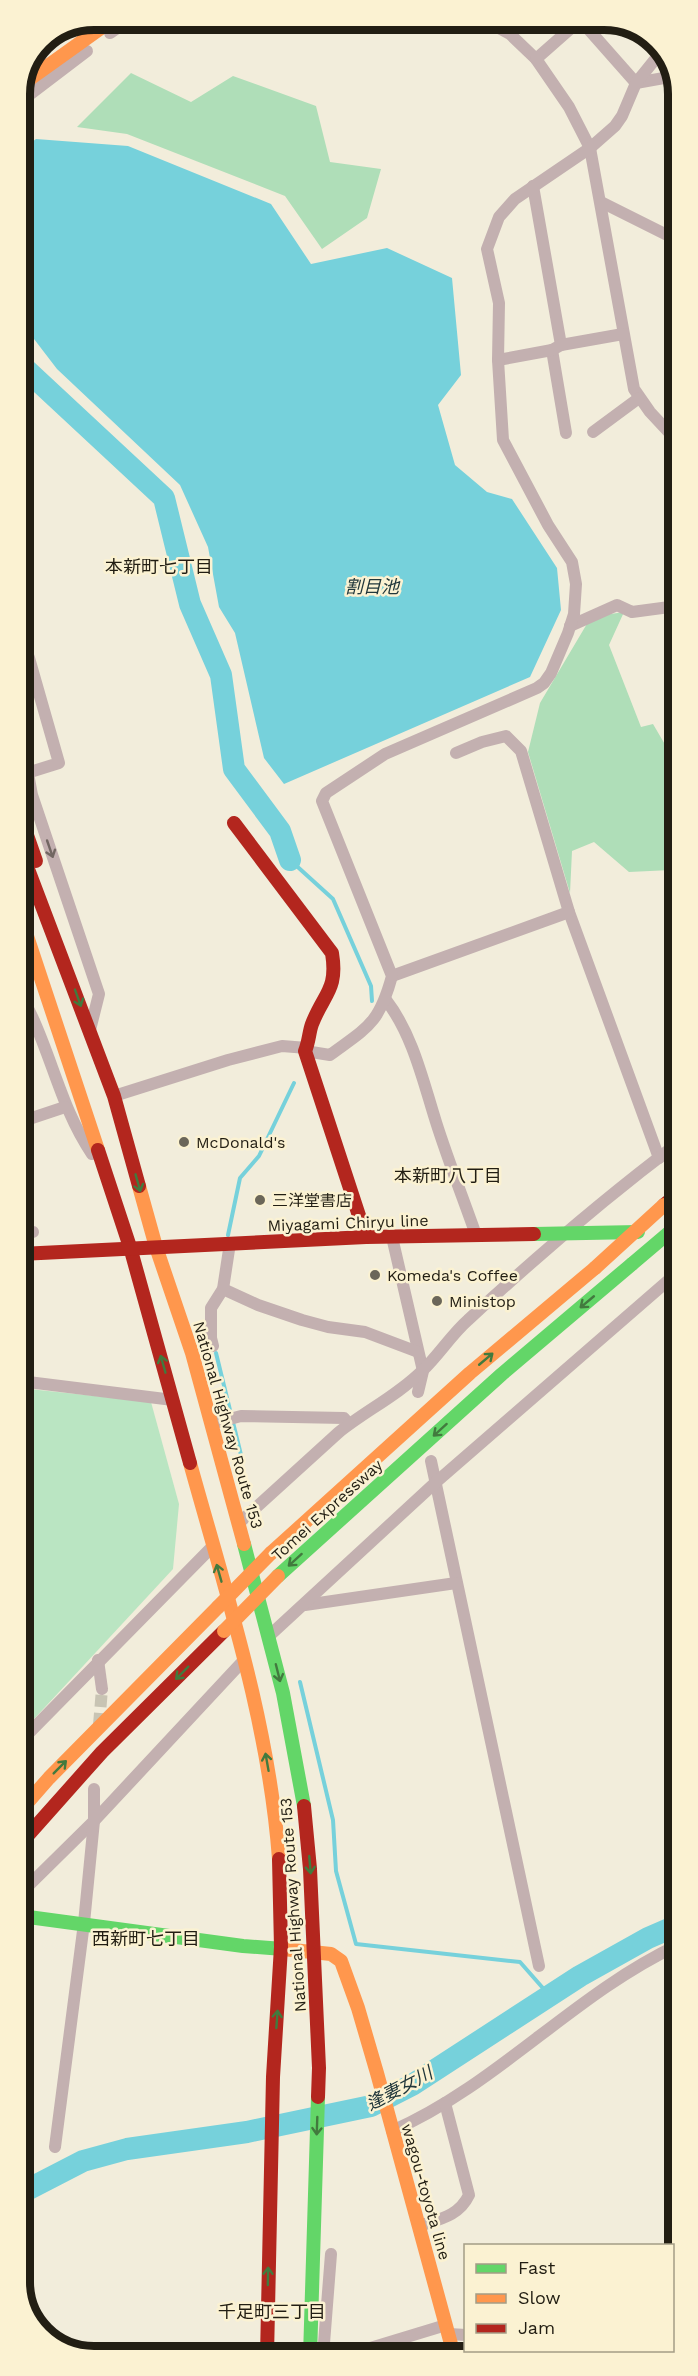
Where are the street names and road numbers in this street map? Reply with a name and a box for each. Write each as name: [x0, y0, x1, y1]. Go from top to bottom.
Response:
street label: Miyagami Chiryu line: [267, 1211, 429, 1235]
street label: National Highway Route 153: [189, 1319, 267, 1531]
street label: Tomei Expressway: [268, 1455, 387, 1565]
street label: National Highway Route 153: [276, 1797, 310, 2013]
street label: wagou-toyota line: [397, 2122, 455, 2262]

